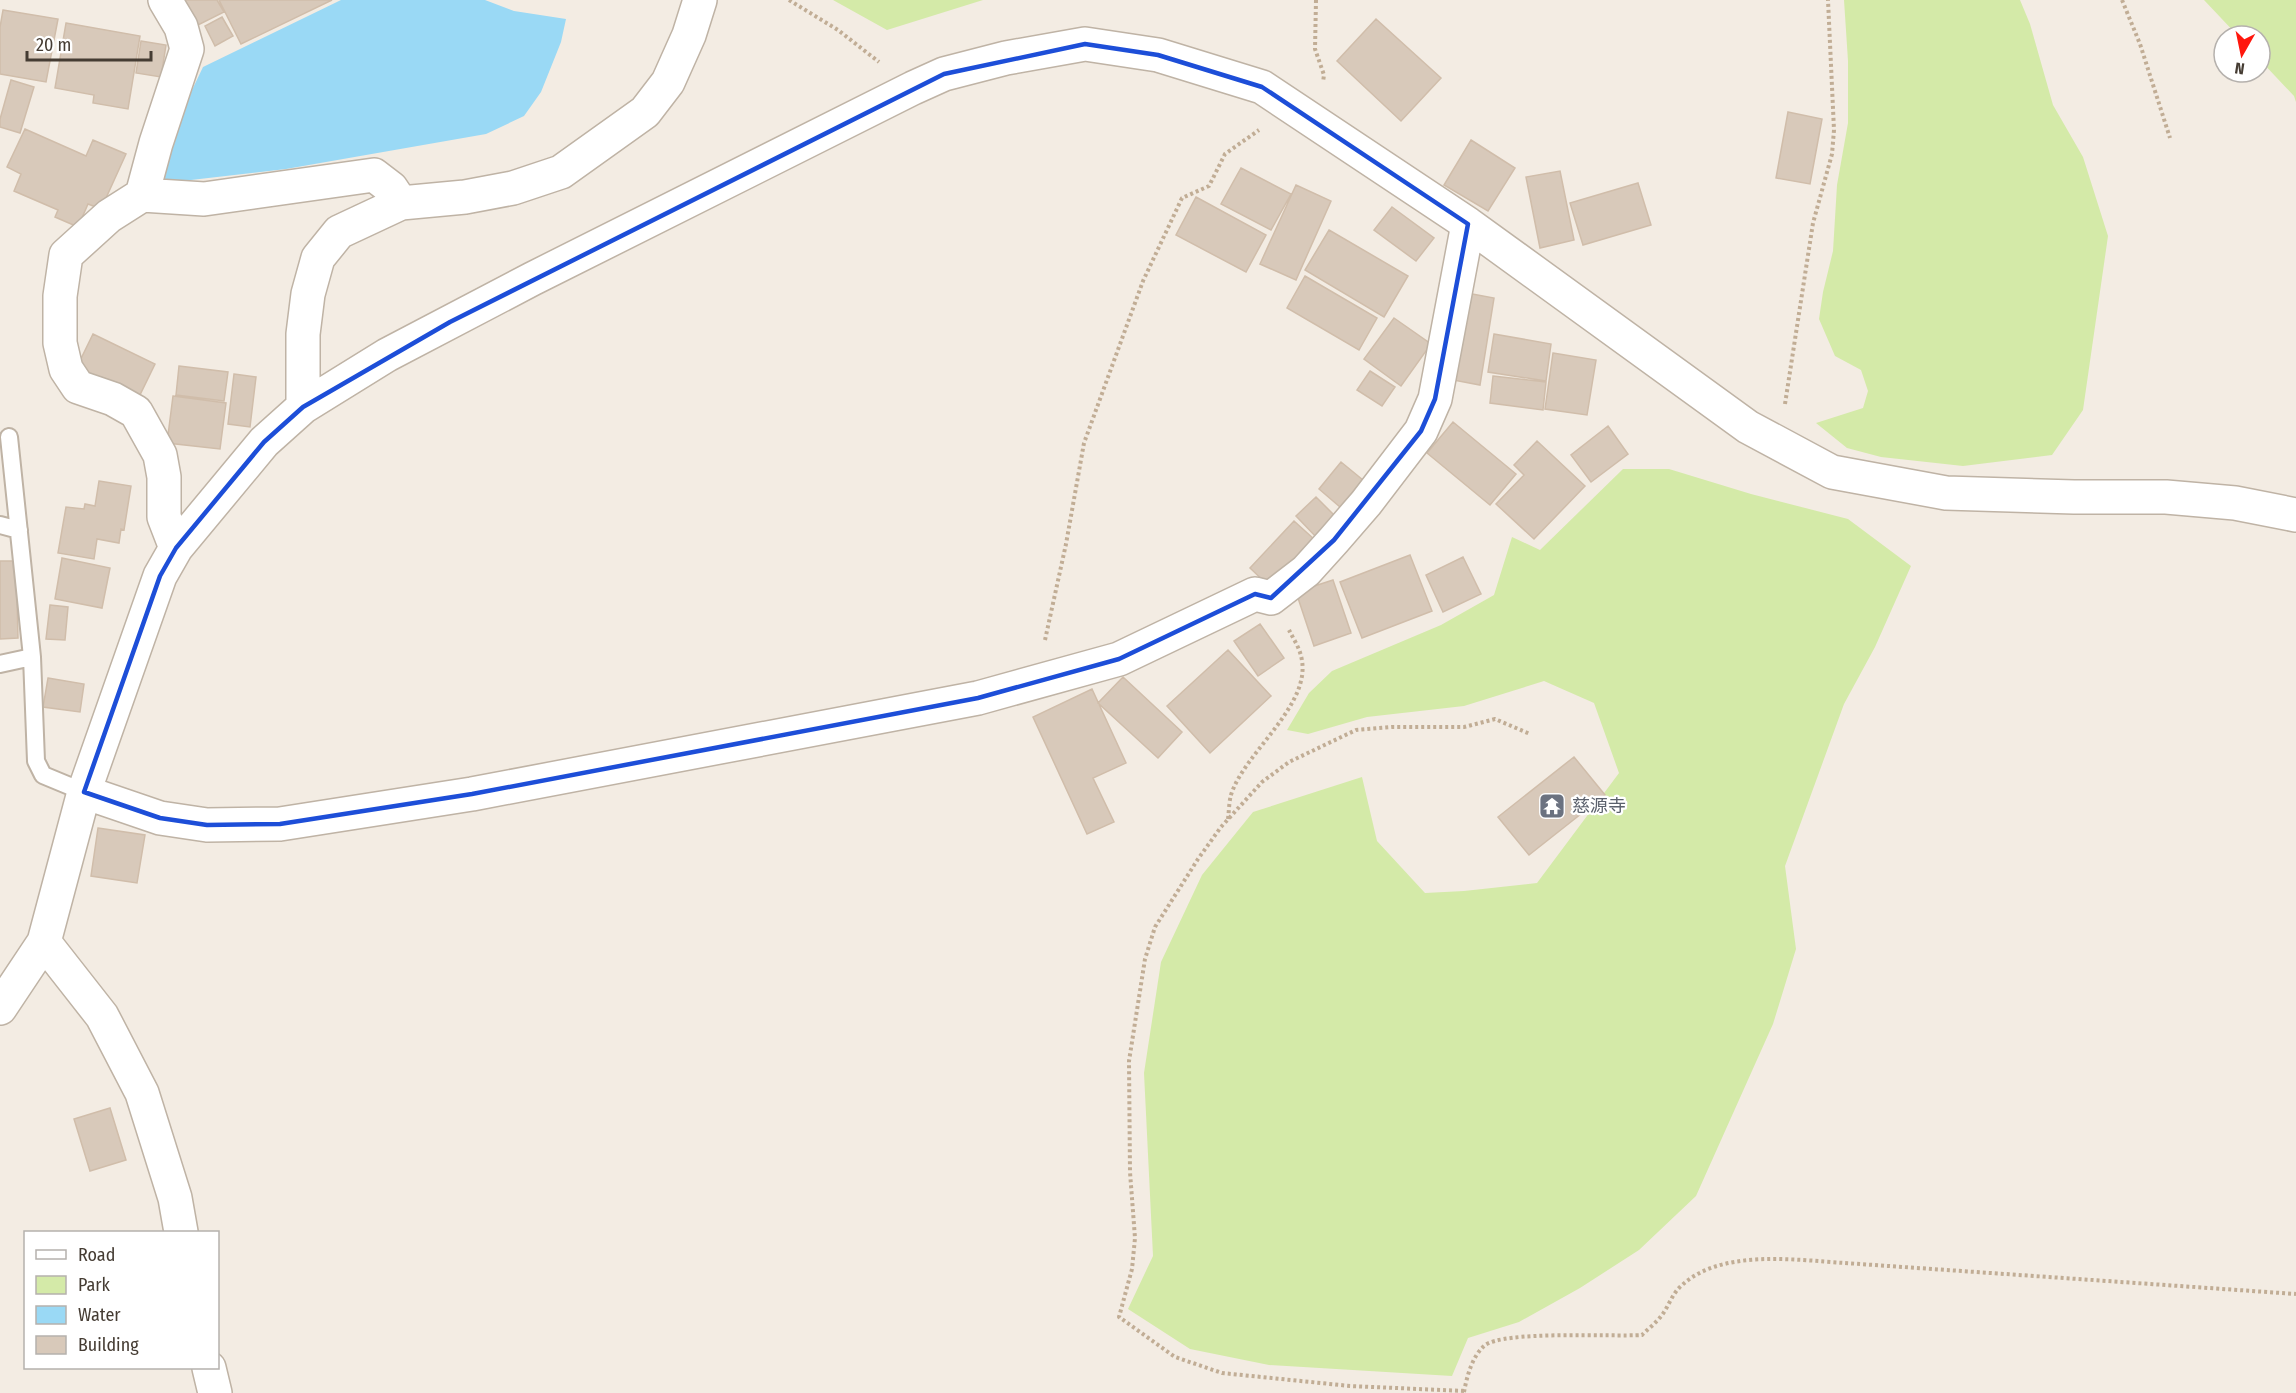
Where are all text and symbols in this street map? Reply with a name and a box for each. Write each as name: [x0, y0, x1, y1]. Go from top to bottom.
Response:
scale bar: [27, 24, 152, 62]
north arrow: [2212, 24, 2272, 84]
text: 20 m: [36, 34, 71, 56]
text: N: [2234, 58, 2246, 78]
temple icon: 慈源寺: [1537, 791, 1567, 821]
place label: 慈源寺: [1572, 795, 1626, 817]
legend: [24, 1231, 219, 1369]
text: Road: [78, 1244, 115, 1266]
text: Park: [78, 1274, 111, 1296]
text: Water: [78, 1304, 121, 1326]
text: Building: [78, 1334, 139, 1356]

